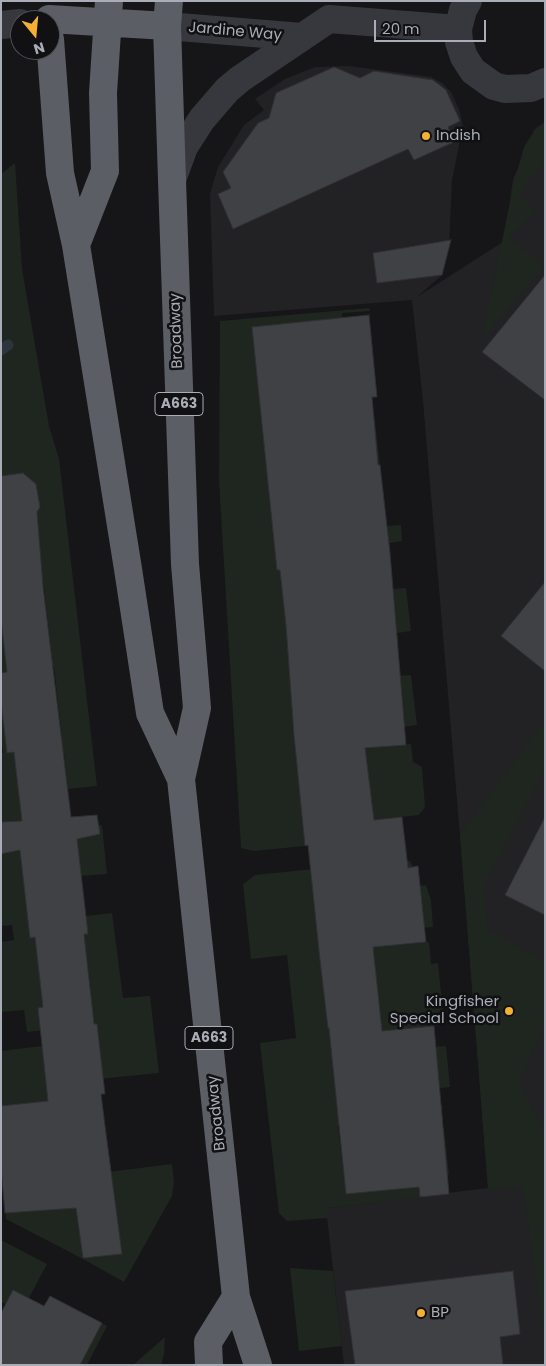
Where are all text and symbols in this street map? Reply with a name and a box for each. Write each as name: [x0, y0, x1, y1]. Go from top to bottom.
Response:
north arrow: [10, 10, 60, 60]
scale bar: [376, 10, 488, 42]
text: 20 m: [382, 18, 420, 39]
street label: Jardine Way: [188, 19, 282, 45]
text: N: [31, 37, 47, 59]
place label: Indish: [436, 127, 481, 145]
marker: Indish: [420, 130, 432, 142]
street label: Broadway: [167, 293, 187, 369]
road number: A663: [155, 392, 203, 416]
place label: Kingfisher Special School: [390, 993, 499, 1028]
marker: Kingfisher Special School: [503, 1005, 515, 1017]
road number: A663: [185, 1026, 233, 1050]
street label: Broadway: [204, 1074, 230, 1152]
place label: BP: [431, 1304, 449, 1322]
marker: BP: [415, 1307, 427, 1319]

